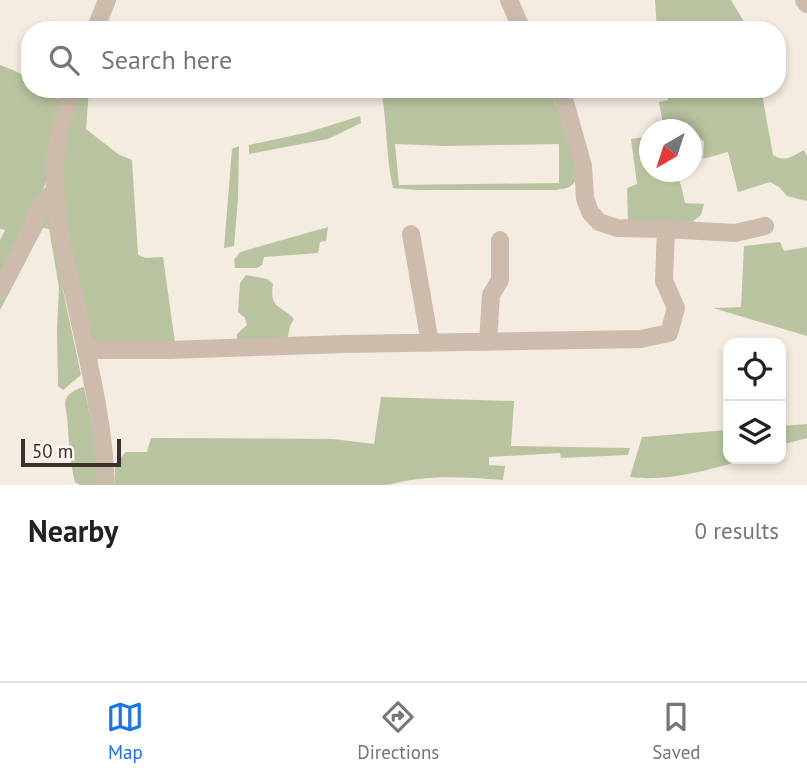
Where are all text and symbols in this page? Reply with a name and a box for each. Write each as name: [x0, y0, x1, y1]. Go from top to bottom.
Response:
search box: [21, 21, 786, 98]
icon: search: [45, 41, 83, 79]
text: Search here: [101, 43, 232, 76]
north arrow: [639, 119, 702, 182]
map controls: [723, 338, 786, 464]
button: locate: [723, 338, 786, 401]
button: layers: [723, 401, 786, 464]
scale bar: [21, 436, 121, 468]
text: 50 m: [32, 439, 73, 463]
text: Nearby: [28, 511, 118, 550]
text: 0 results: [695, 516, 779, 545]
tab: Map: [106, 698, 144, 764]
tab: Directions: [357, 698, 439, 764]
tab: Saved: [652, 698, 701, 764]

